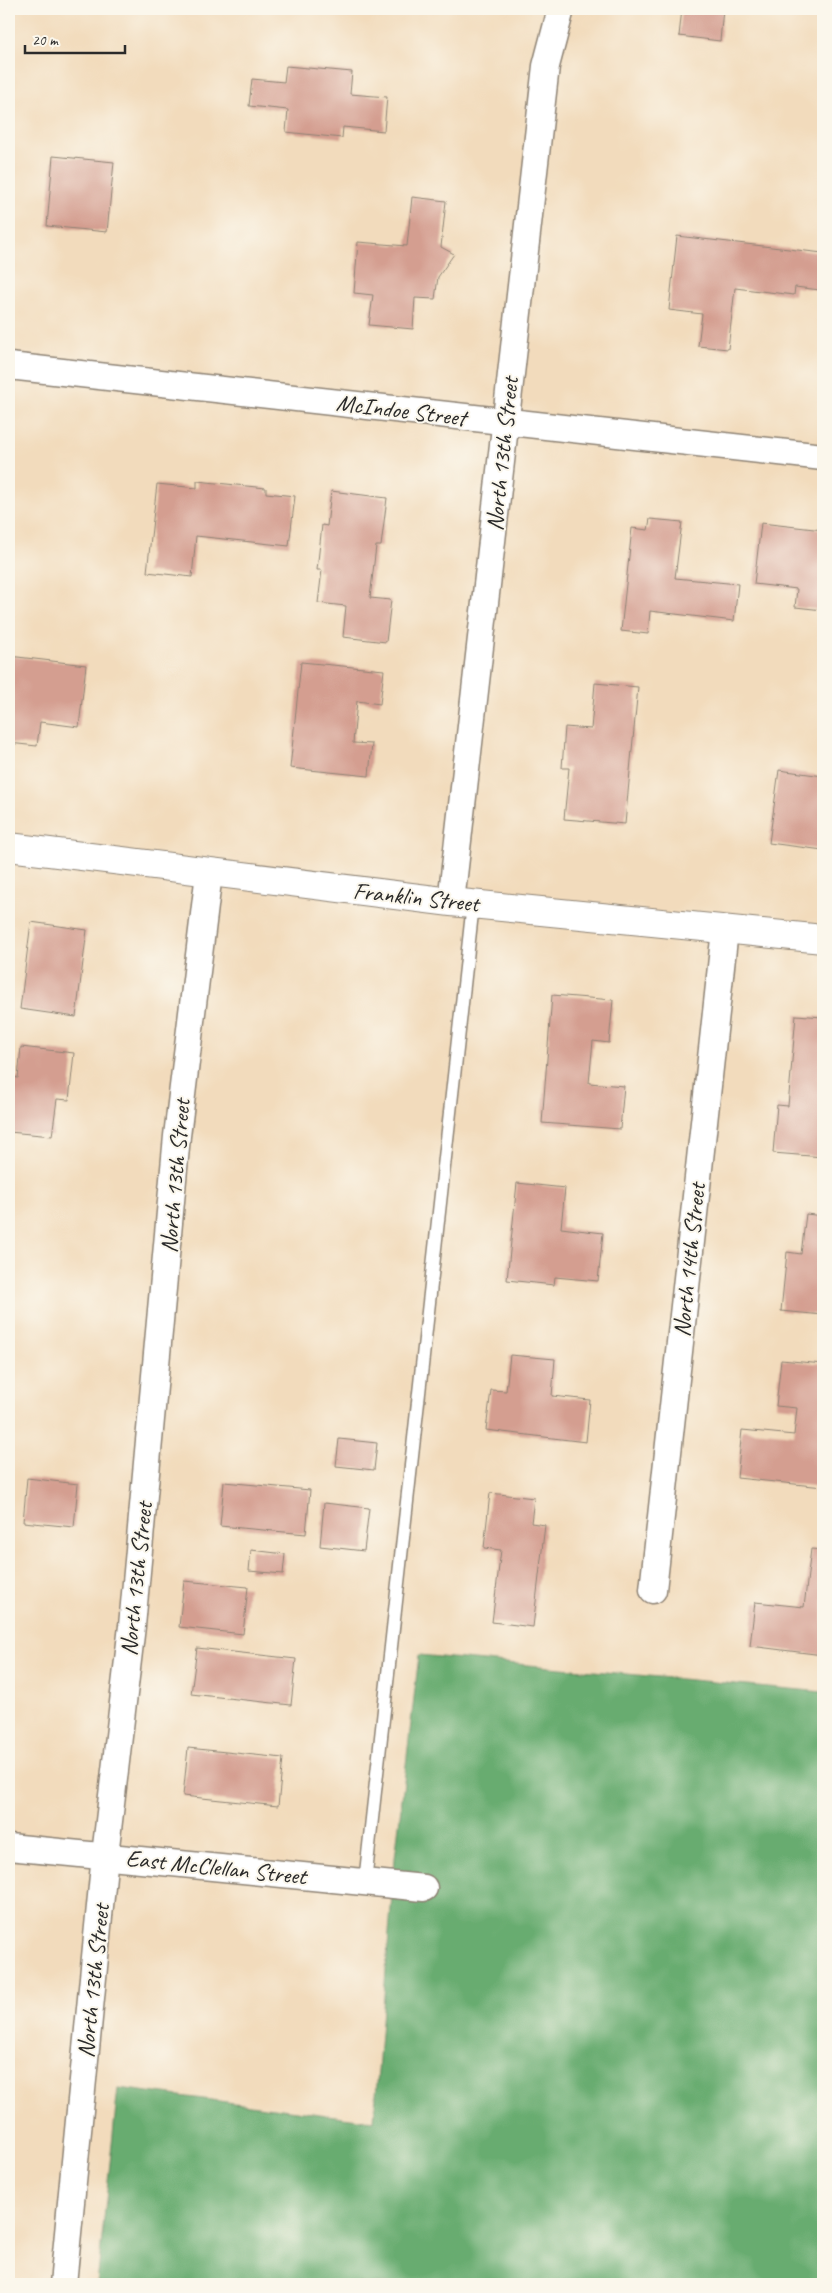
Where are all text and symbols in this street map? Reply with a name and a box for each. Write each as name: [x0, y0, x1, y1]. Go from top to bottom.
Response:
scale bar: [25, 22, 125, 54]
text: 20 m: [32, 31, 59, 50]
street label: North 13th Street: [479, 374, 525, 532]
street label: McIndoe Street: [335, 387, 470, 433]
street label: Franklin Street: [352, 875, 482, 919]
street label: North 13th Street: [153, 1096, 197, 1254]
street label: North 14th Street: [666, 1180, 712, 1338]
street label: North 13th Street: [113, 1499, 159, 1657]
street label: East McClellan Street: [124, 1843, 310, 1892]
street label: North 13th Street: [70, 1901, 116, 2059]

